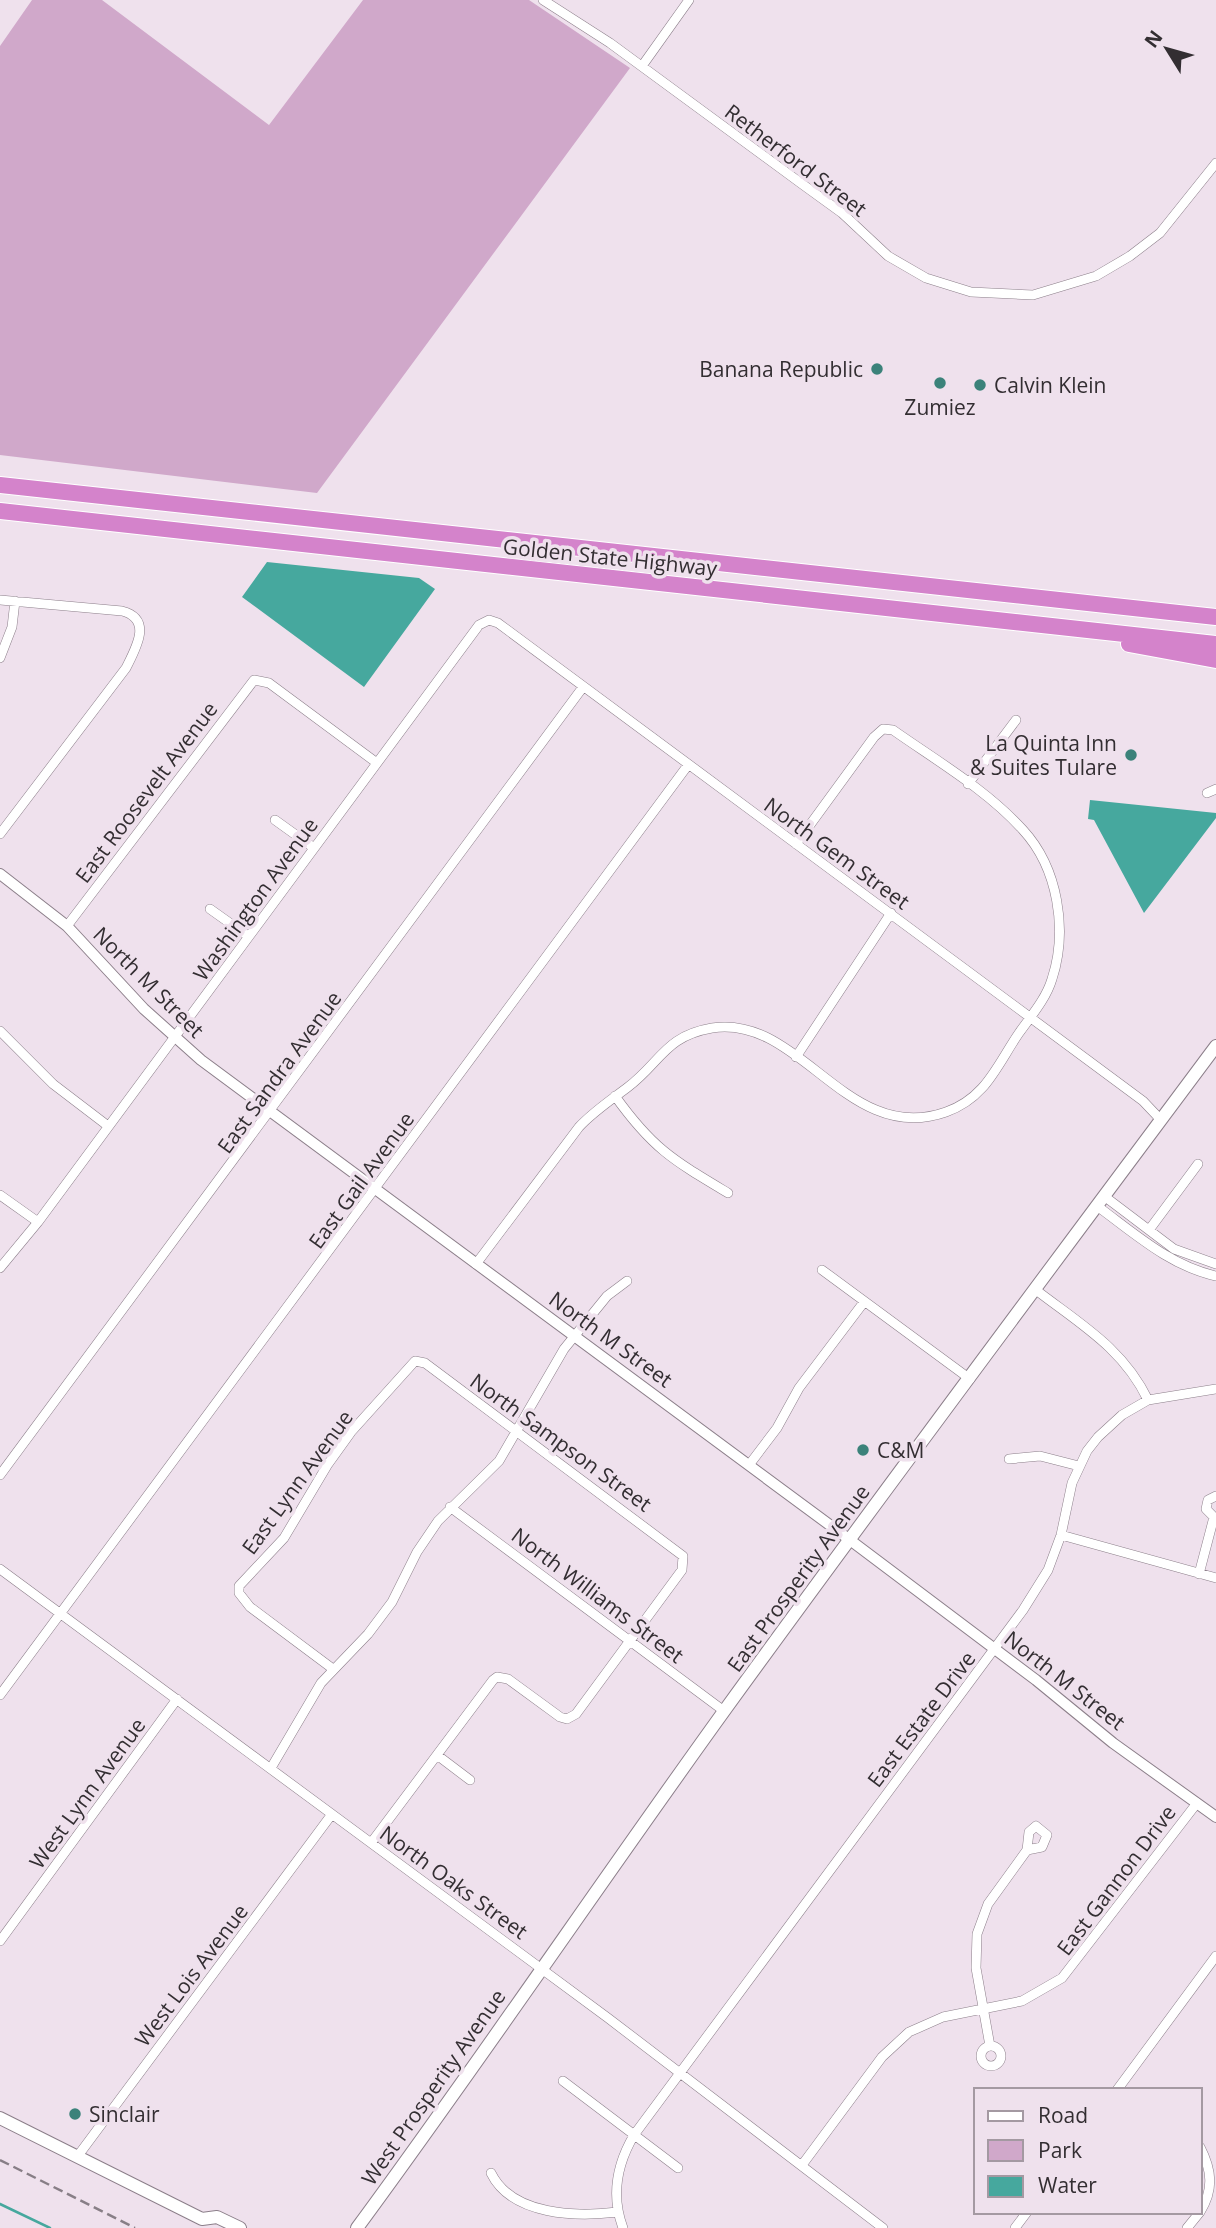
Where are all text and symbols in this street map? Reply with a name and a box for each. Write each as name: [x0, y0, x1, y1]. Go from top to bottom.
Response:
north arrow: [1132, 14, 1202, 84]
text: N: [1138, 25, 1168, 53]
street label: Retherford Street: [719, 97, 873, 223]
place label: Banana Republic: [699, 355, 863, 383]
marker: Banana Republic: [869, 361, 885, 377]
place label: Calvin Klein: [994, 371, 1106, 399]
marker: Zumiez: [932, 375, 948, 391]
marker: Calvin Klein: [972, 377, 988, 393]
place label: Zumiez: [904, 393, 976, 421]
street label: Golden State Highway: [502, 532, 719, 582]
street label: East Roosevelt Avenue: [69, 696, 223, 888]
place label: La Quinta Inn & Suites Tulare: [970, 729, 1117, 781]
marker: La Quinta Inn & Suites Tulare: [1123, 747, 1139, 763]
street label: North Gem Street: [759, 791, 915, 915]
street label: Washington Avenue: [186, 812, 324, 986]
street label: North M Street: [88, 921, 210, 1043]
street label: East Sandra Avenue: [211, 985, 347, 1159]
street label: East Gail Avenue: [302, 1106, 420, 1254]
street label: North M Street: [544, 1285, 678, 1393]
street label: North Sampson Street: [465, 1367, 657, 1517]
street label: East Lynn Avenue: [235, 1404, 359, 1560]
place label: C&M: [877, 1436, 924, 1464]
marker: C&M: [855, 1442, 871, 1458]
street label: East Prosperity Avenue: [720, 1479, 876, 1677]
street label: North Williams Street: [506, 1521, 690, 1669]
street label: North M Street: [999, 1624, 1131, 1736]
street label: East Estate Drive: [861, 1645, 981, 1793]
street label: West Lynn Avenue: [23, 1712, 151, 1874]
street label: East Gannon Drive: [1050, 1799, 1182, 1961]
street label: North Oaks Street: [375, 1819, 533, 1945]
street label: West Lois Avenue: [128, 1898, 254, 2052]
street label: West Prosperity Avenue: [355, 1984, 511, 2190]
legend: [974, 2088, 1202, 2214]
place label: Sinclair: [89, 2100, 160, 2128]
text: Road: [1038, 2101, 1088, 2129]
marker: Sinclair: [67, 2106, 83, 2122]
text: Park: [1038, 2136, 1082, 2164]
text: Water: [1038, 2171, 1097, 2199]

